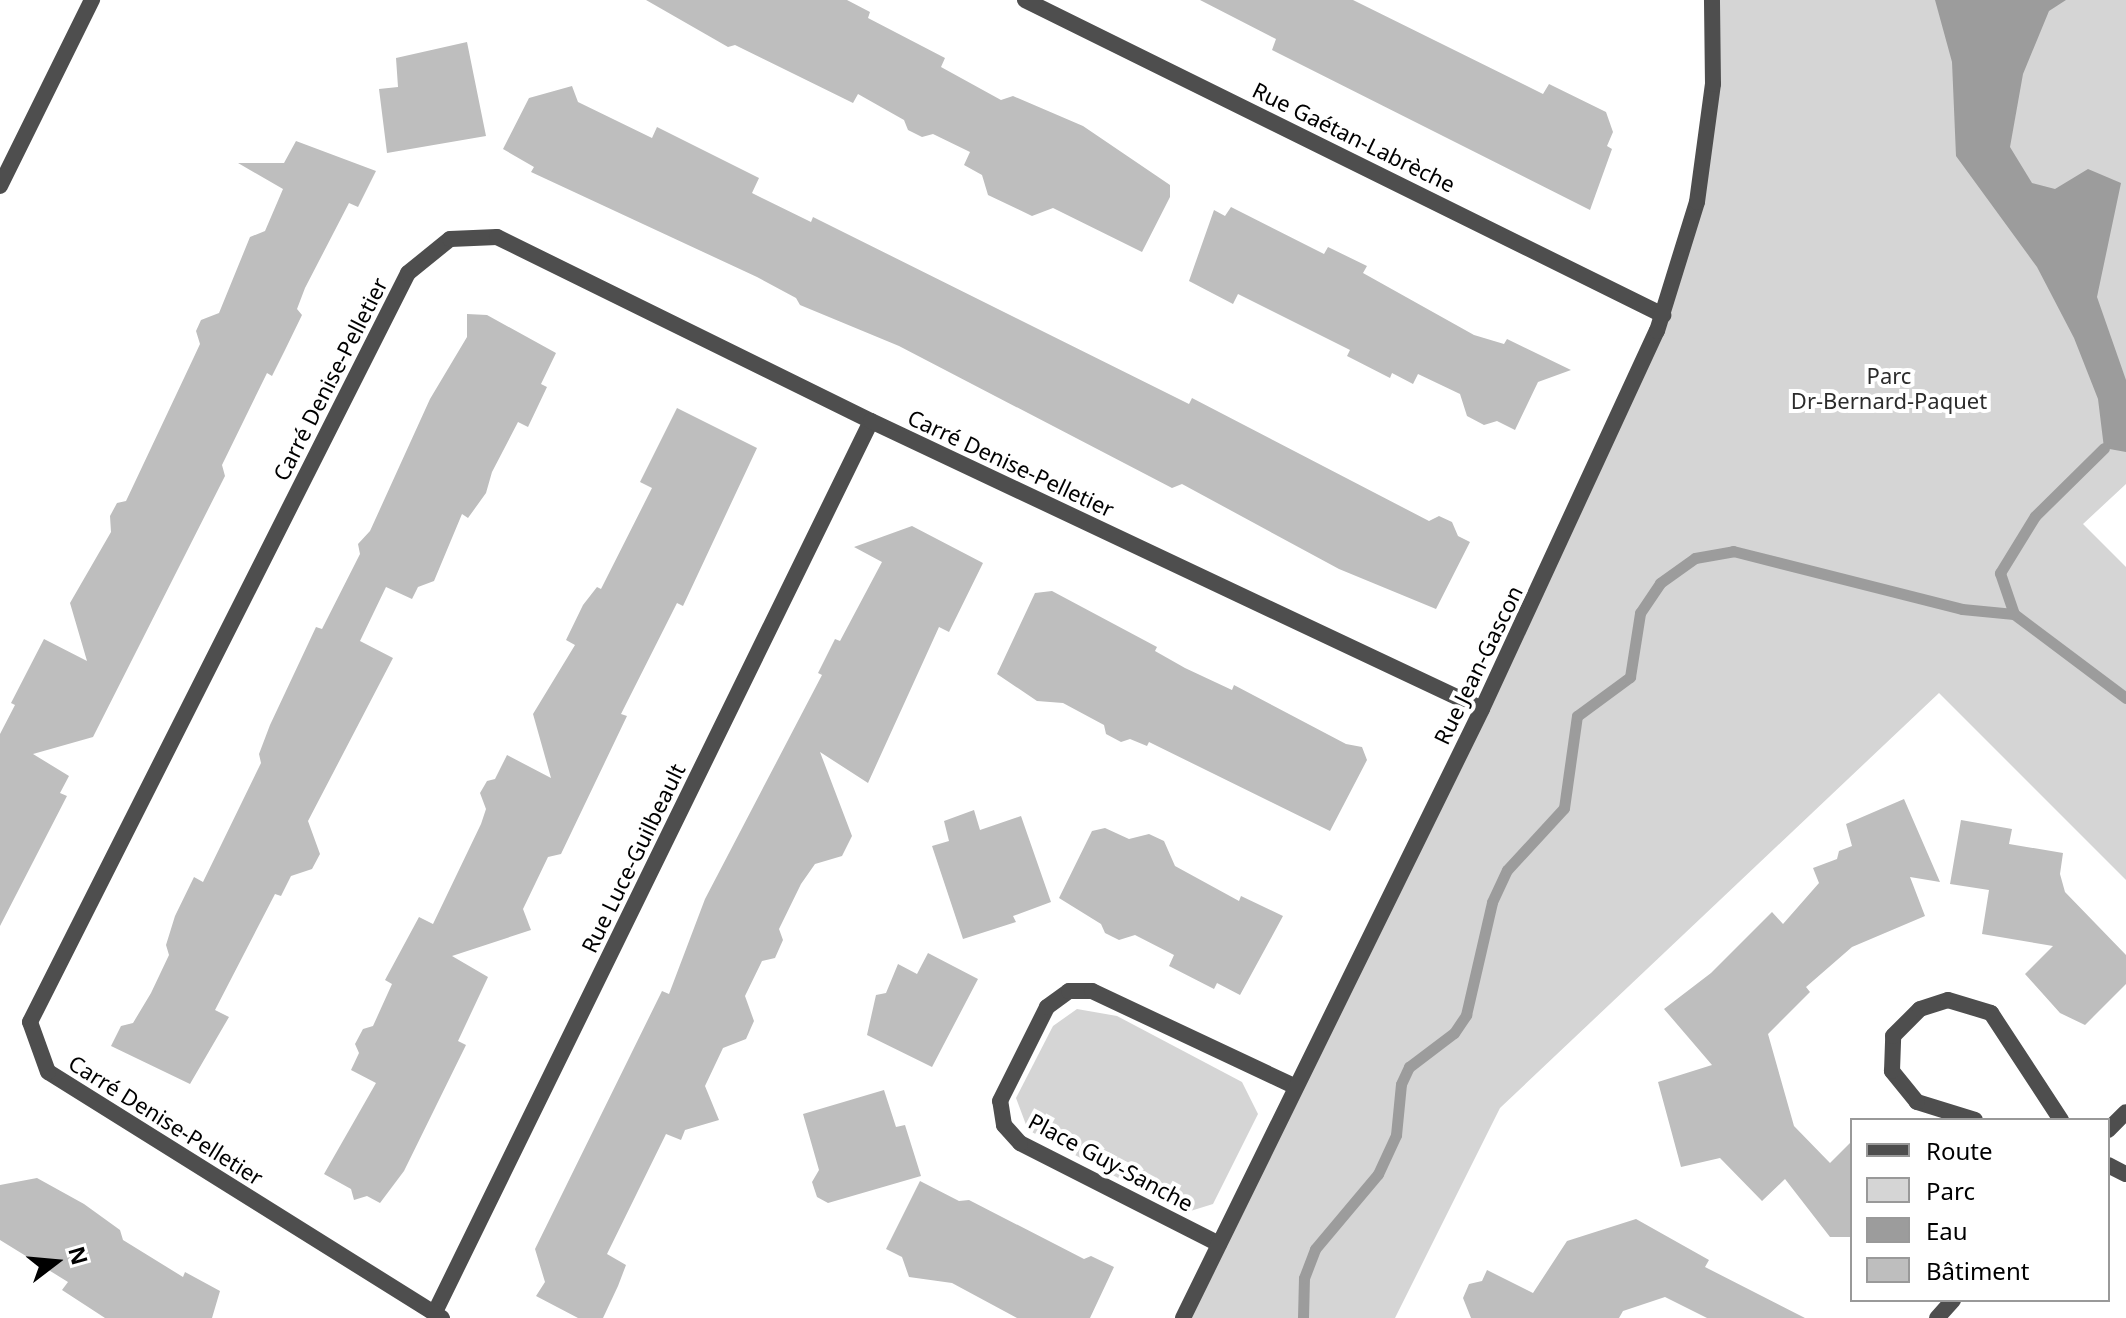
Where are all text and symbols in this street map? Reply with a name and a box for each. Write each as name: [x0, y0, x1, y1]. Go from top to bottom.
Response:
street label: Rue Gaétan-Labrèche: [1248, 76, 1460, 198]
street label: Carré Denise-Pelletier: [267, 273, 393, 485]
park label: Parc Dr-Bernard-Paquet: [1791, 362, 1987, 414]
street label: Carré Denise-Pelletier: [904, 404, 1118, 522]
street label: Rue Jean-Gascon: [1428, 581, 1528, 749]
street label: Rue Luce-Guilbeault: [576, 759, 690, 957]
street label: Carré Denise-Pelletier: [64, 1049, 268, 1191]
street label: Place Guy-Sanche: [1024, 1108, 1198, 1216]
legend: [1850, 1118, 2110, 1302]
text: Route: [1926, 1134, 1992, 1167]
text: Parc: [1926, 1174, 1975, 1207]
text: Eau: [1926, 1214, 1968, 1247]
north arrow: [16, 1222, 96, 1302]
text: N: [62, 1243, 96, 1268]
text: Bâtiment: [1926, 1254, 2029, 1287]

